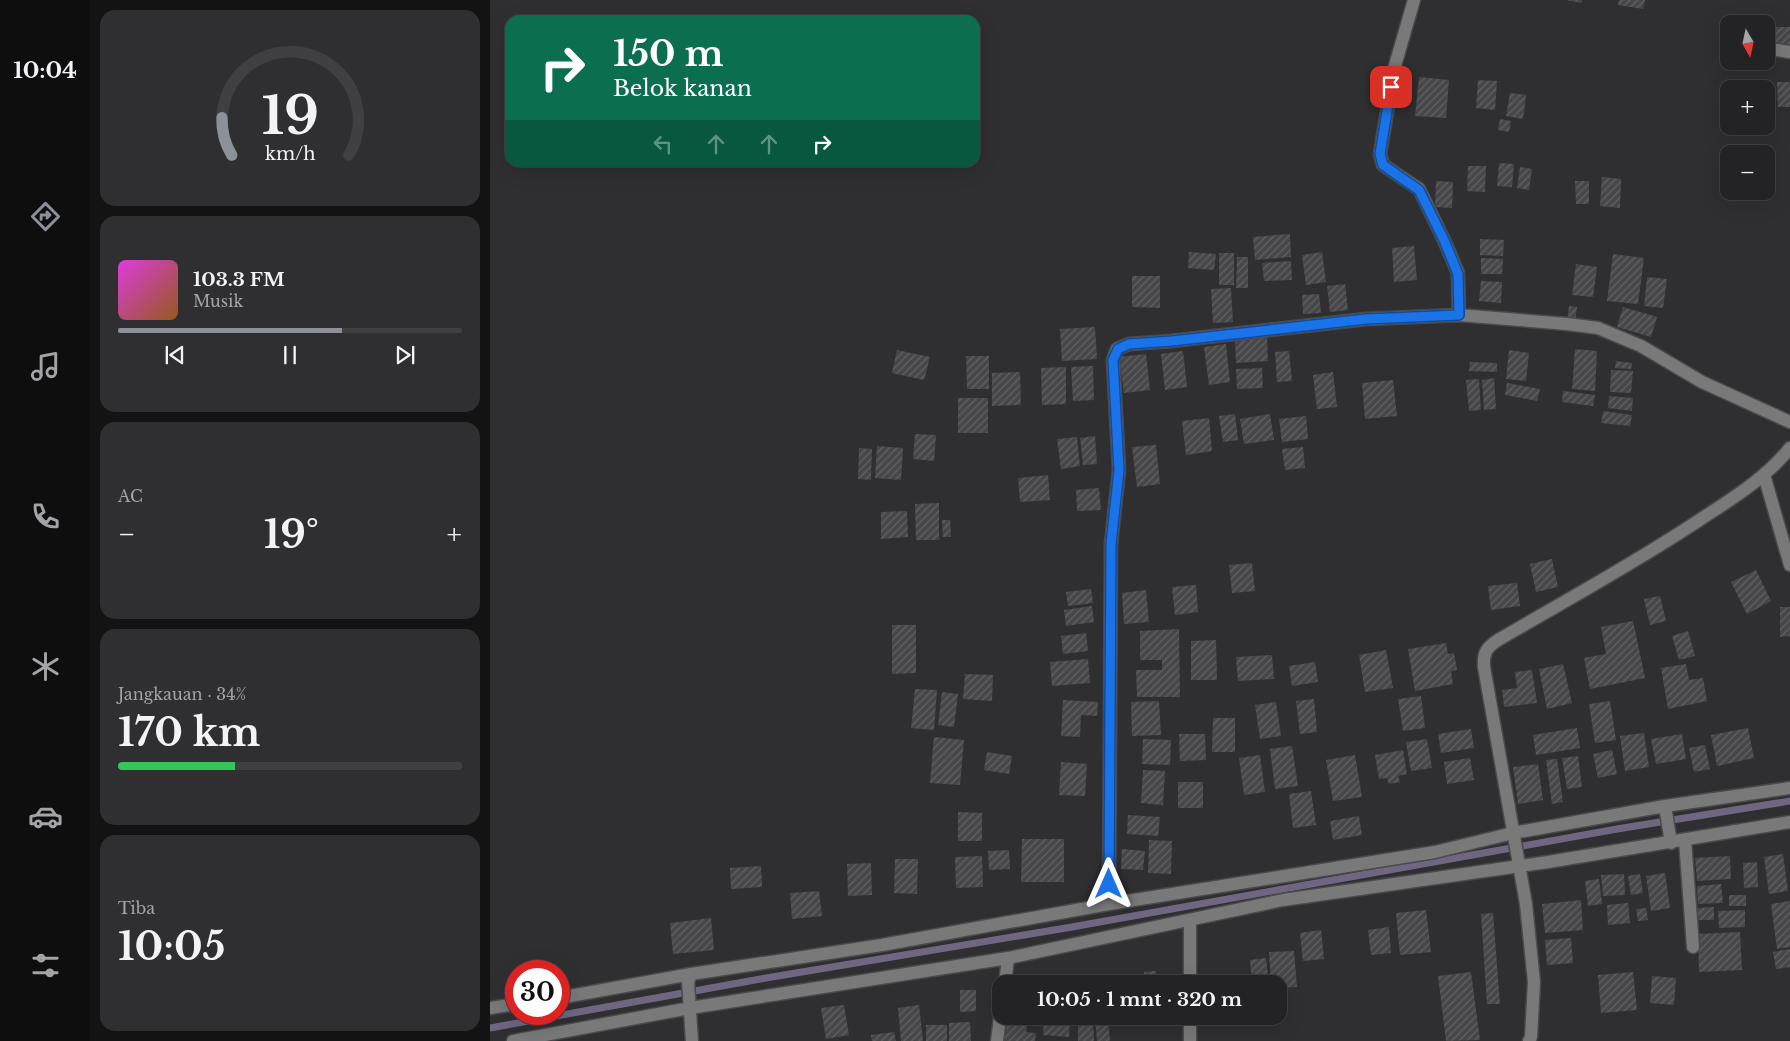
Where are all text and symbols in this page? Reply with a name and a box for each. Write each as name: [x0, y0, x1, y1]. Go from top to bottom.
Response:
north arrow: [1720, 15, 1775, 70]
map controls: [1720, 15, 1775, 200]
text: 150 m: [613, 32, 724, 75]
icon: right: [530, 35, 595, 100]
text: 10:04: [13, 57, 77, 84]
pin: [1370, 66, 1412, 108]
icon: arrive: [1377, 73, 1405, 101]
text: Belok kanan: [613, 75, 752, 102]
button: +: [1720, 80, 1775, 135]
text: 19: [261, 84, 319, 148]
icon: left: [649, 130, 677, 158]
icon: ahead: [702, 130, 730, 158]
icon: ahead: [755, 130, 783, 158]
icon: right: [808, 130, 836, 158]
text: km/h: [265, 143, 315, 165]
button: −: [1720, 145, 1775, 200]
icon: directions: [28, 199, 63, 234]
text: 103.3 FM: [193, 268, 285, 291]
text: Musik: [193, 291, 243, 311]
icon: previous: [161, 341, 189, 369]
icon: pause: [276, 341, 304, 369]
icon: next: [391, 341, 419, 369]
icon: music: [28, 349, 63, 384]
text: AC: [118, 486, 143, 506]
icon: phone: [28, 499, 63, 534]
text: 19°: [264, 511, 319, 558]
text: −: [118, 517, 136, 552]
text: +: [447, 517, 462, 552]
icon: climate: [28, 649, 63, 684]
text: Jangkauan · 34%: [118, 684, 246, 704]
text: 170 km: [118, 709, 260, 756]
icon: car: [28, 799, 63, 834]
position arrow: [1082, 857, 1134, 909]
text: Tiba: [118, 898, 155, 918]
text: 10:05: [118, 923, 225, 970]
icon: filters: [28, 948, 63, 983]
speed limit sign: 30: [505, 960, 570, 1025]
text: 10:05 · 1 mnt · 320 m: [1037, 988, 1242, 1011]

